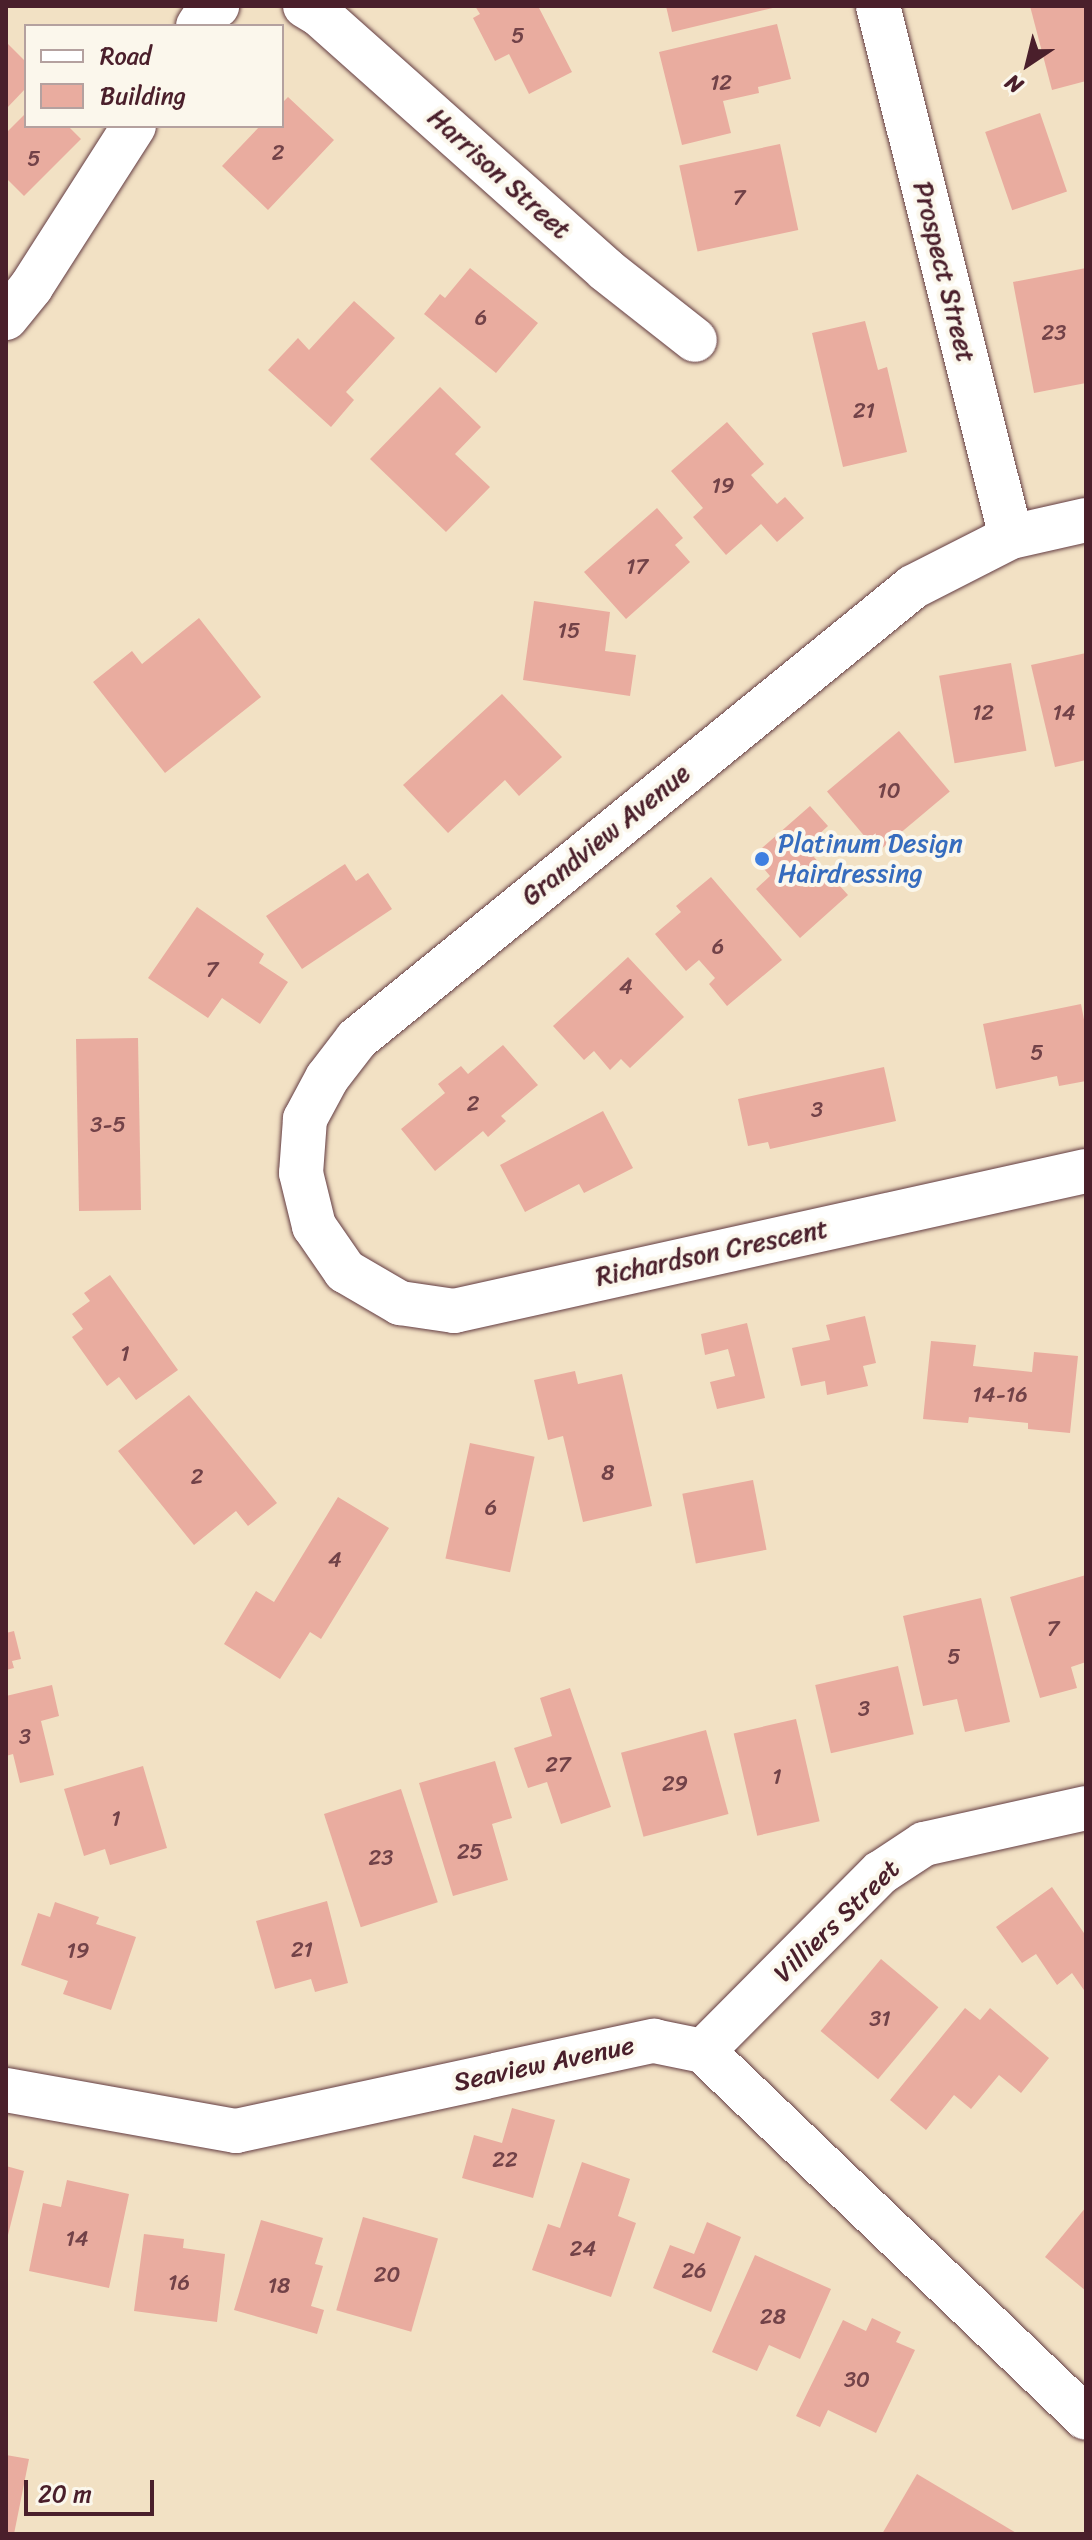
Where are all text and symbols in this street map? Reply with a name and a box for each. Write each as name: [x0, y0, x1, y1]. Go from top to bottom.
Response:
house number: 5: [511, 23, 525, 49]
legend: [24, 24, 284, 128]
north arrow: [988, 24, 1068, 104]
text: Road: [100, 35, 151, 77]
text: N: [997, 64, 1031, 104]
house number: 12: [710, 70, 732, 96]
text: Building: [100, 75, 186, 117]
street label: Harrison Street: [422, 102, 576, 246]
house number: 2: [272, 140, 284, 166]
house number: 5: [27, 146, 41, 172]
street label: Prospect Street: [906, 178, 982, 366]
house number: 7: [733, 185, 745, 211]
house number: 6: [475, 305, 487, 331]
house number: 23: [1042, 320, 1066, 346]
house number: 21: [853, 398, 875, 424]
house number: 19: [712, 473, 734, 499]
house number: 17: [626, 554, 648, 580]
house number: 15: [558, 618, 580, 644]
house number: 12: [972, 700, 994, 726]
house number: 14: [1052, 700, 1076, 726]
street label: Grandview Avenue: [516, 758, 696, 912]
house number: 10: [877, 778, 901, 804]
place label: Platinum Design Hairdressing: [778, 828, 963, 890]
marker: Platinum Design Hairdressing: [753, 850, 771, 868]
house number: 6: [712, 934, 724, 960]
house number: 7: [206, 957, 218, 983]
house number: 4: [619, 974, 633, 1000]
house number: 5: [1030, 1040, 1044, 1066]
house number: 2: [467, 1091, 479, 1117]
house number: 3: [811, 1097, 823, 1123]
house number: 3-5: [90, 1112, 126, 1138]
street label: Richardson Crescent: [593, 1213, 831, 1293]
house number: 1: [120, 1341, 130, 1367]
house number: 14-16: [972, 1382, 1028, 1408]
house number: 8: [601, 1460, 615, 1486]
house number: 2: [191, 1464, 203, 1490]
house number: 6: [485, 1495, 497, 1521]
house number: 4: [328, 1547, 342, 1573]
house number: 7: [1047, 1616, 1059, 1642]
house number: 5: [947, 1644, 961, 1670]
house number: 3: [858, 1696, 870, 1722]
house number: 3: [19, 1724, 31, 1750]
house number: 27: [545, 1752, 571, 1778]
house number: 1: [772, 1764, 782, 1790]
house number: 29: [662, 1771, 688, 1797]
house number: 1: [111, 1806, 121, 1832]
house number: 25: [457, 1839, 483, 1865]
house number: 23: [369, 1845, 393, 1871]
street label: Villiers Street: [768, 1853, 906, 1989]
house number: 21: [291, 1937, 313, 1963]
house number: 19: [67, 1938, 89, 1964]
house number: 31: [869, 2006, 891, 2032]
street label: Seaview Avenue: [451, 2030, 637, 2098]
house number: 22: [492, 2147, 518, 2173]
house number: 14: [65, 2226, 89, 2252]
house number: 24: [570, 2236, 596, 2262]
house number: 26: [681, 2258, 707, 2284]
house number: 20: [374, 2262, 400, 2288]
house number: 16: [168, 2270, 190, 2296]
house number: 18: [268, 2273, 290, 2299]
house number: 28: [760, 2304, 786, 2330]
house number: 30: [844, 2367, 870, 2393]
scale bar: [28, 2464, 158, 2514]
text: 20 m: [38, 2473, 92, 2515]

